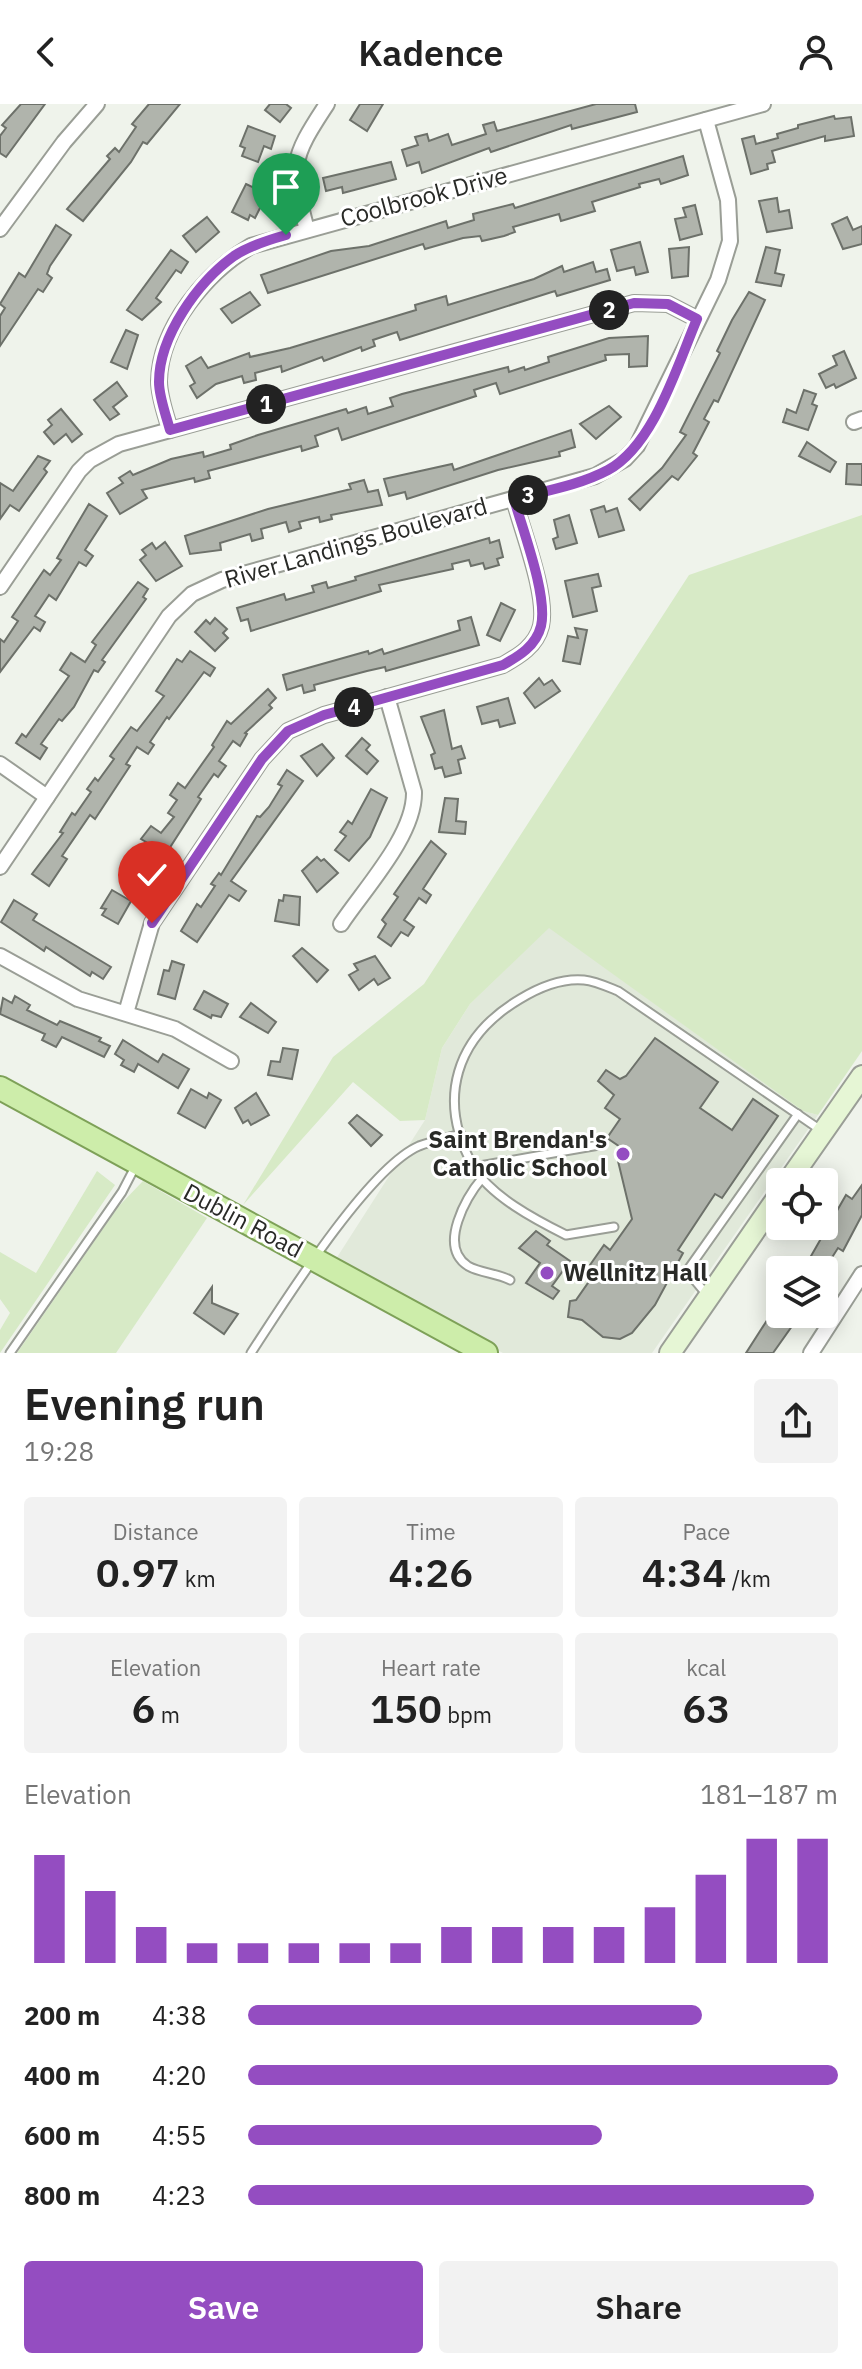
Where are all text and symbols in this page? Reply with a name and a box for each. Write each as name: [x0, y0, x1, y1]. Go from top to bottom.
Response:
text: Kadence: [358, 29, 504, 76]
icon: back: [24, 30, 68, 74]
icon: person: [794, 30, 838, 74]
pin: [252, 153, 320, 235]
street label: Coolbrook Drive: [337, 158, 511, 234]
icon: arrive: [264, 165, 308, 209]
pin: 2: [589, 290, 629, 330]
text: 2: [602, 295, 616, 324]
pin: 1: [246, 384, 286, 424]
text: 1: [259, 389, 273, 418]
pin: 3: [508, 475, 548, 515]
text: 3: [521, 480, 535, 509]
street label: River Landings Boulevard: [221, 489, 491, 595]
pin: 4: [334, 687, 374, 727]
text: 4: [347, 692, 361, 721]
pin: [118, 841, 186, 923]
icon: check: [130, 853, 174, 897]
place label: Saint Brendan's Catholic School: [428, 1123, 607, 1183]
marker: Saint Brendan's Catholic School: [614, 1145, 632, 1163]
map controls: [766, 1168, 838, 1328]
button: locate: [766, 1168, 838, 1240]
street label: Dublin Road: [178, 1175, 309, 1265]
place label: Wellnitz Hall: [563, 1256, 707, 1288]
button: layers: [766, 1256, 838, 1328]
marker: Wellnitz Hall: [538, 1264, 556, 1282]
text: Evening run: [24, 1375, 265, 1432]
button: share: [754, 1379, 838, 1463]
text: 19:28: [24, 1434, 94, 1468]
text: Distance: [113, 1517, 199, 1546]
text: Time: [406, 1517, 456, 1546]
text: Pace: [682, 1517, 730, 1546]
text: 0.97: [96, 1546, 180, 1598]
text: 4:26: [389, 1546, 473, 1598]
text: 4:34: [642, 1546, 727, 1598]
text: km: [180, 1564, 216, 1593]
text: /km: [727, 1564, 771, 1593]
text: Elevation: [110, 1653, 201, 1682]
text: Heart rate: [381, 1653, 481, 1682]
text: kcal: [686, 1653, 726, 1682]
text: 6: [131, 1682, 155, 1734]
text: 150: [370, 1682, 442, 1734]
text: 63: [682, 1682, 730, 1734]
text: m: [155, 1700, 180, 1729]
text: bpm: [442, 1700, 492, 1729]
text: Elevation: [24, 1777, 132, 1811]
text: 181–187 m: [700, 1777, 838, 1811]
text: 200 m: [24, 1998, 100, 2032]
text: 4:38: [152, 1998, 206, 2032]
text: 400 m: [24, 2058, 100, 2092]
text: 4:20: [152, 2058, 206, 2092]
text: 600 m: [24, 2118, 100, 2152]
text: 4:55: [152, 2118, 206, 2152]
text: 800 m: [24, 2178, 100, 2212]
text: 4:23: [152, 2178, 206, 2212]
button: Save: [24, 2261, 423, 2353]
button: Share: [439, 2261, 838, 2353]

